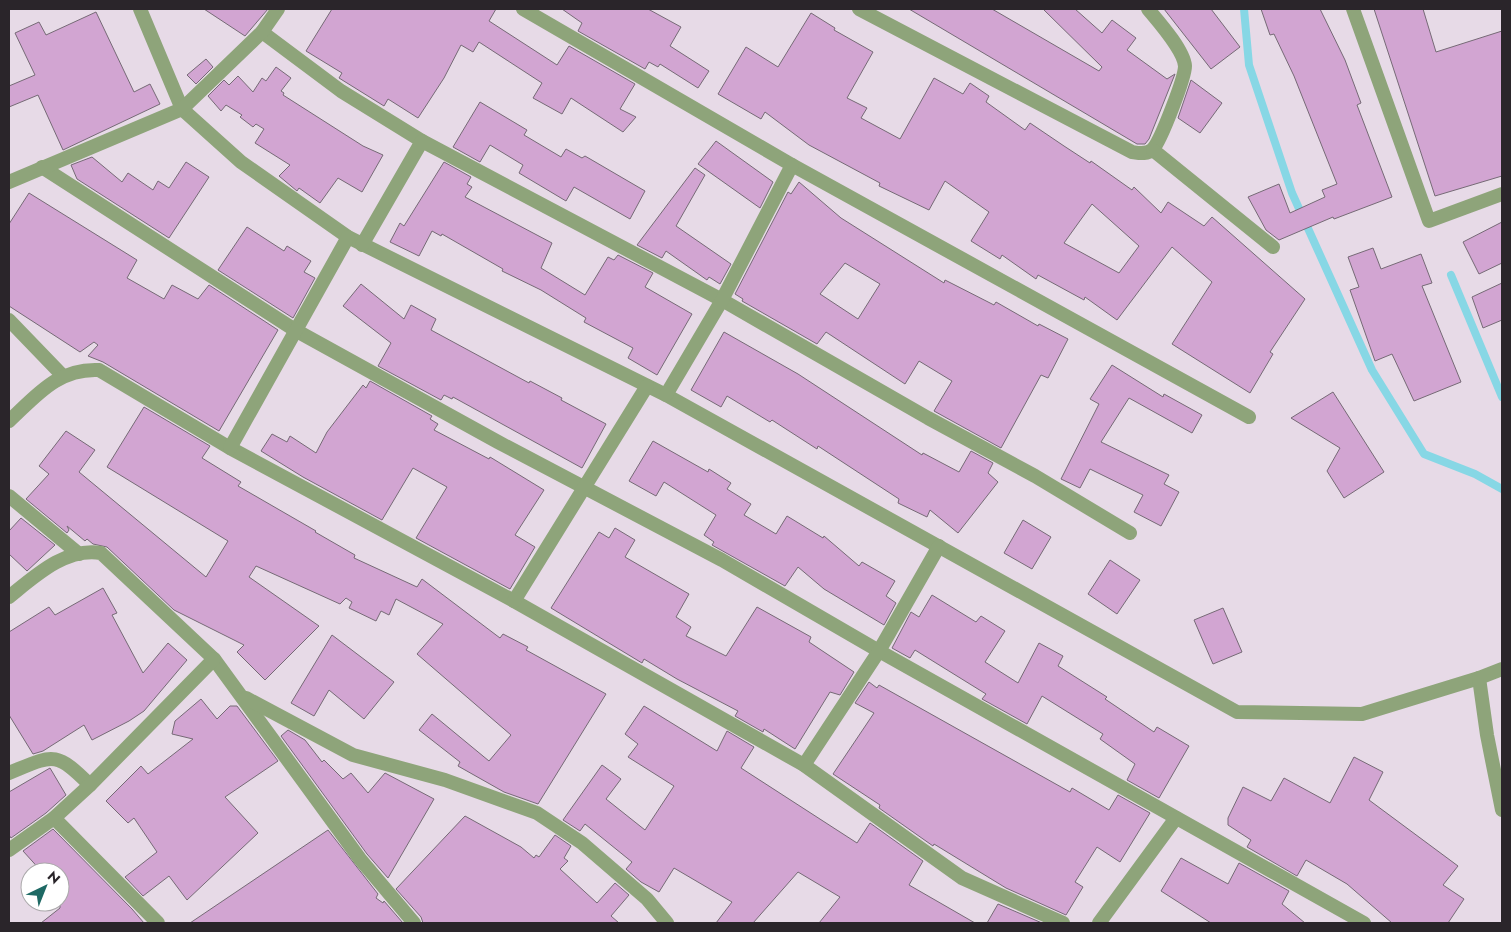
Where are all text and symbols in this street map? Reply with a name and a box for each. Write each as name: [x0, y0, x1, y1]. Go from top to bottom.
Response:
north arrow: [20, 862, 70, 912]
text: N: [43, 866, 65, 889]

